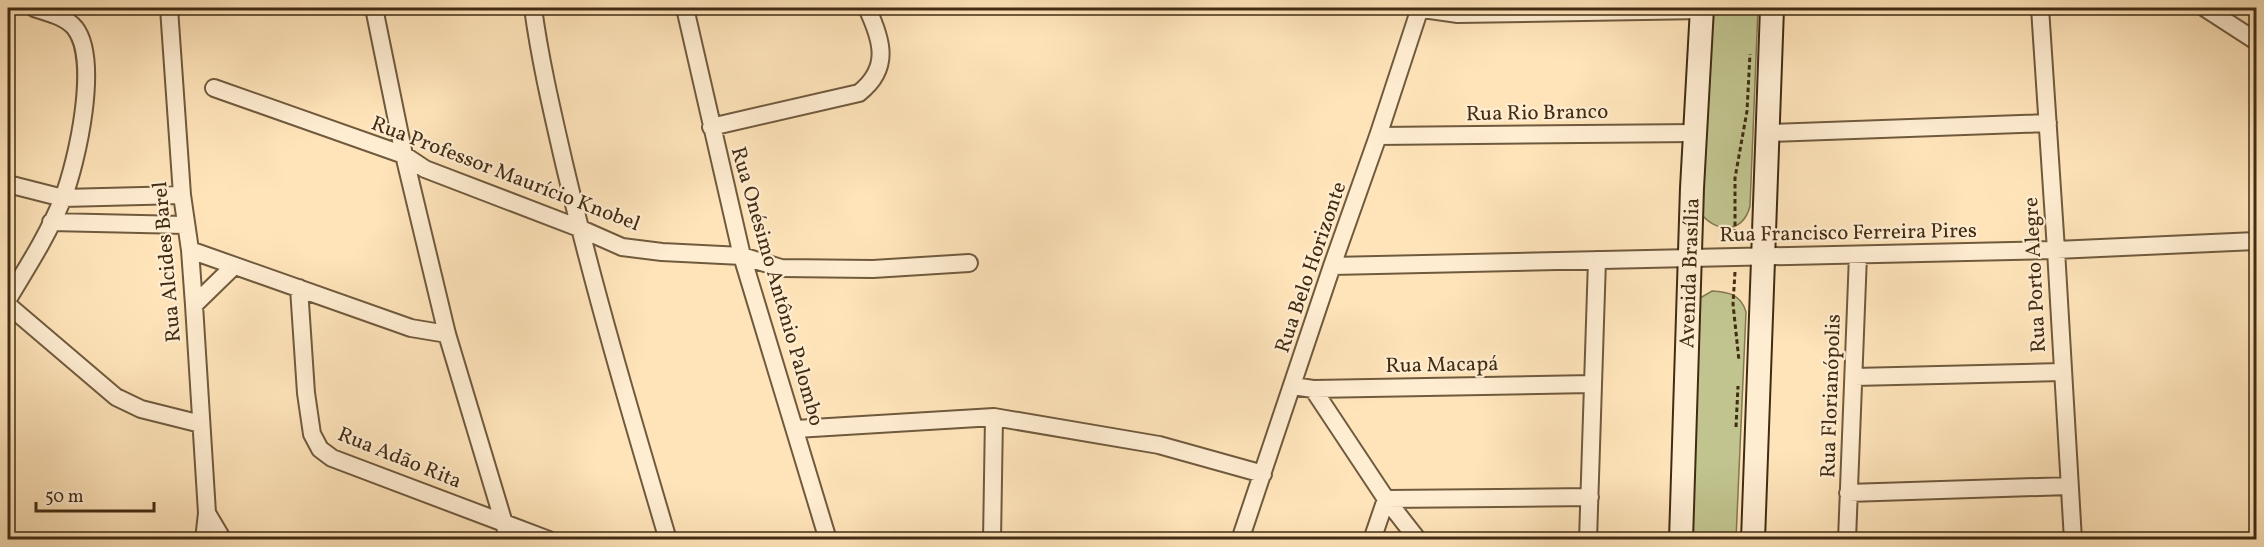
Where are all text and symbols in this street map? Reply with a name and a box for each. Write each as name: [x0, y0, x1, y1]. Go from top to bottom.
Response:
street label: Rua Rio Branco: [1466, 98, 1608, 129]
street label: Rua Professor Maurício Knobel: [367, 110, 644, 239]
street label: Rua Onésimo Antônio Palombo: [723, 143, 830, 429]
street label: Rua Belo Horizonte: [1269, 178, 1354, 357]
street label: Rua Alcides Barel: [146, 180, 189, 343]
street label: Rua Porto Alegre: [2017, 196, 2054, 353]
street label: Avenida Brasília: [1673, 197, 1708, 349]
street label: Rua Francisco Ferreira Pires: [1719, 217, 1977, 250]
street label: Rua Florianópolis: [1814, 314, 1849, 478]
street label: Rua Macapá: [1385, 350, 1499, 381]
street label: Rua Adão Rita: [333, 420, 466, 496]
scale bar: [36, 475, 154, 513]
text: 50 m: [45, 485, 84, 510]

